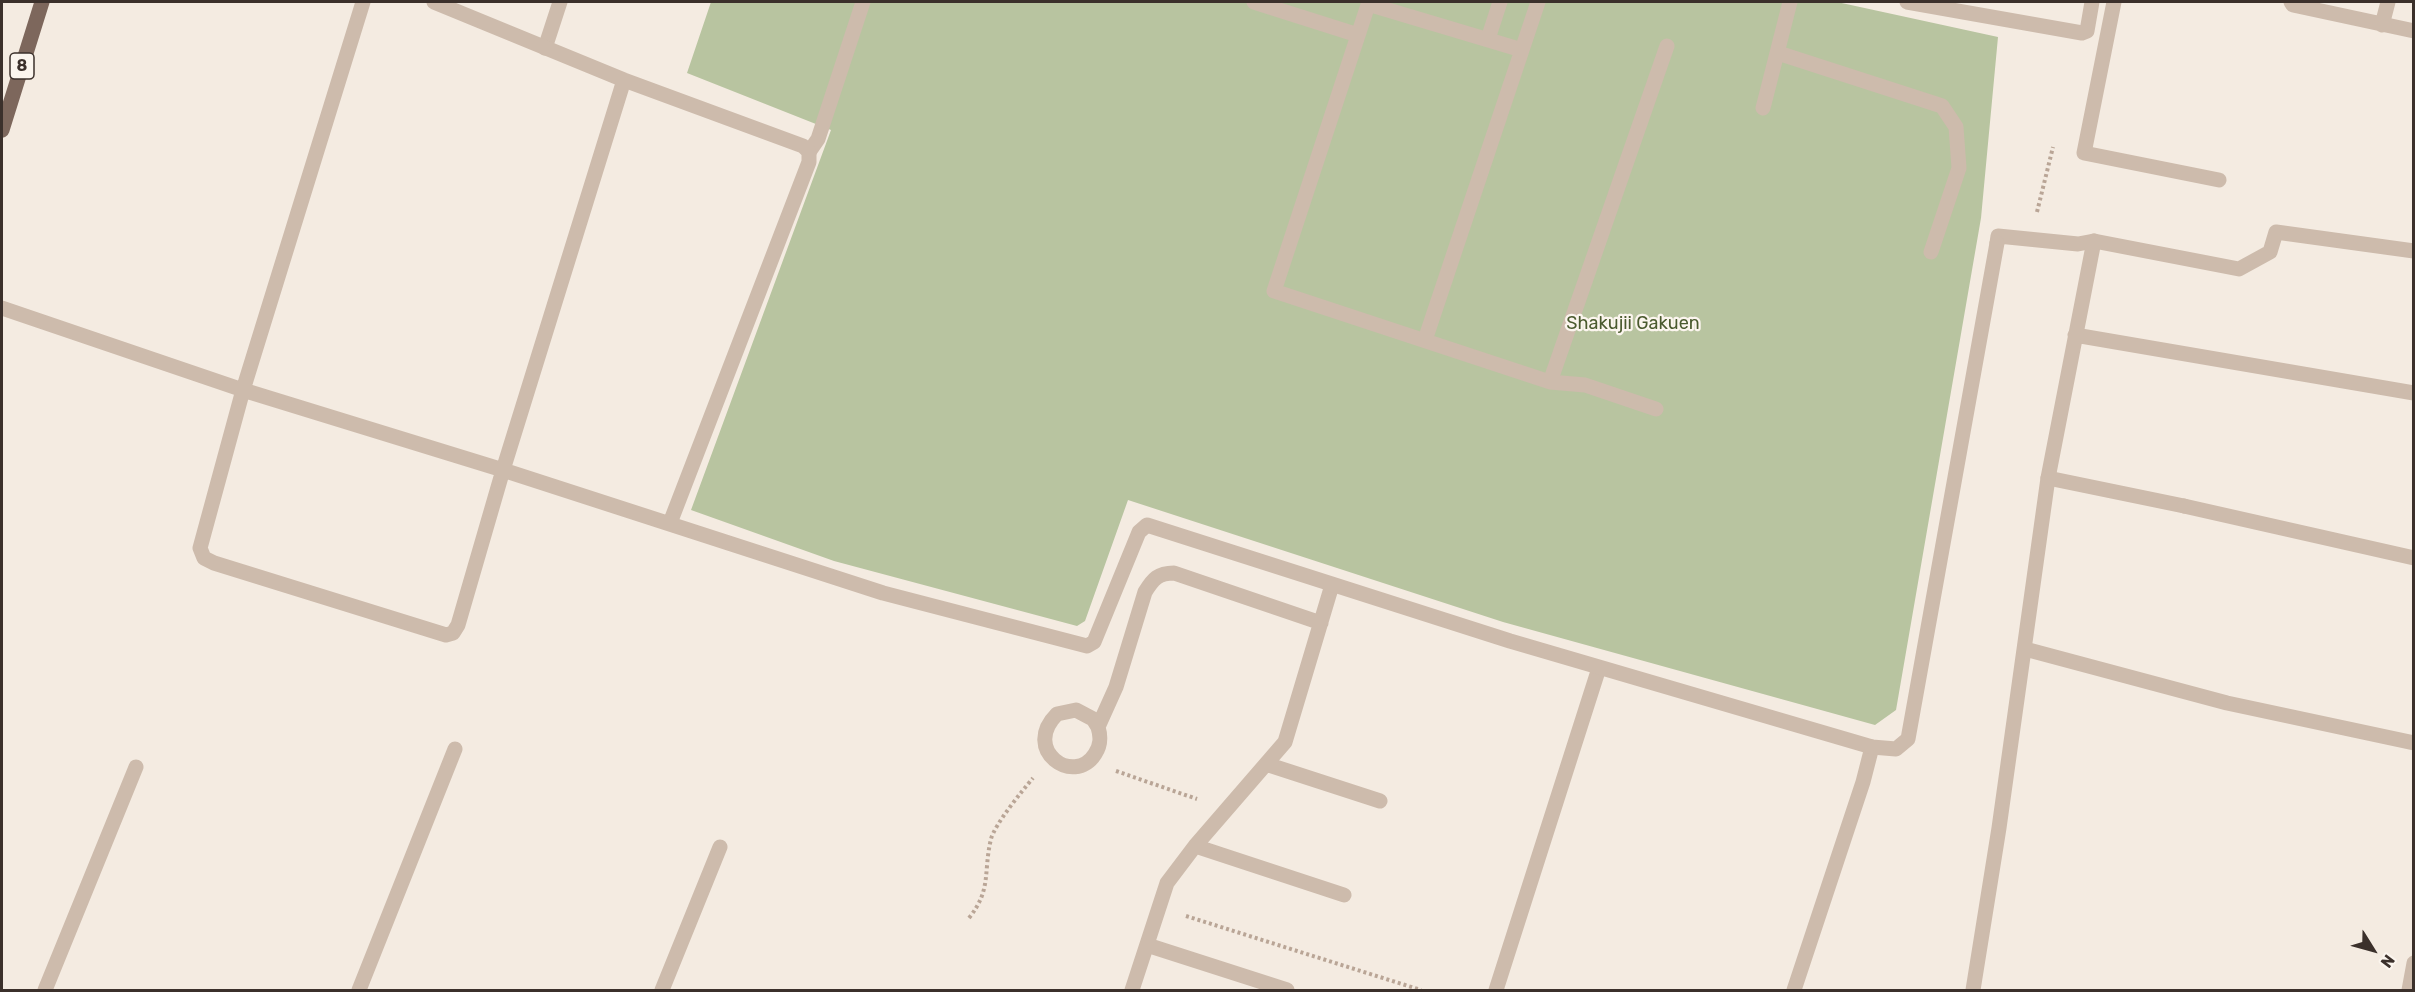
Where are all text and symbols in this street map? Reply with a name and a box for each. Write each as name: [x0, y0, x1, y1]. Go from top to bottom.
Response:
road number: 8: [10, 53, 34, 79]
park label: Shakujii Gakuen: [1566, 313, 1700, 335]
north arrow: [2343, 920, 2403, 980]
text: N: [2377, 951, 2399, 971]

